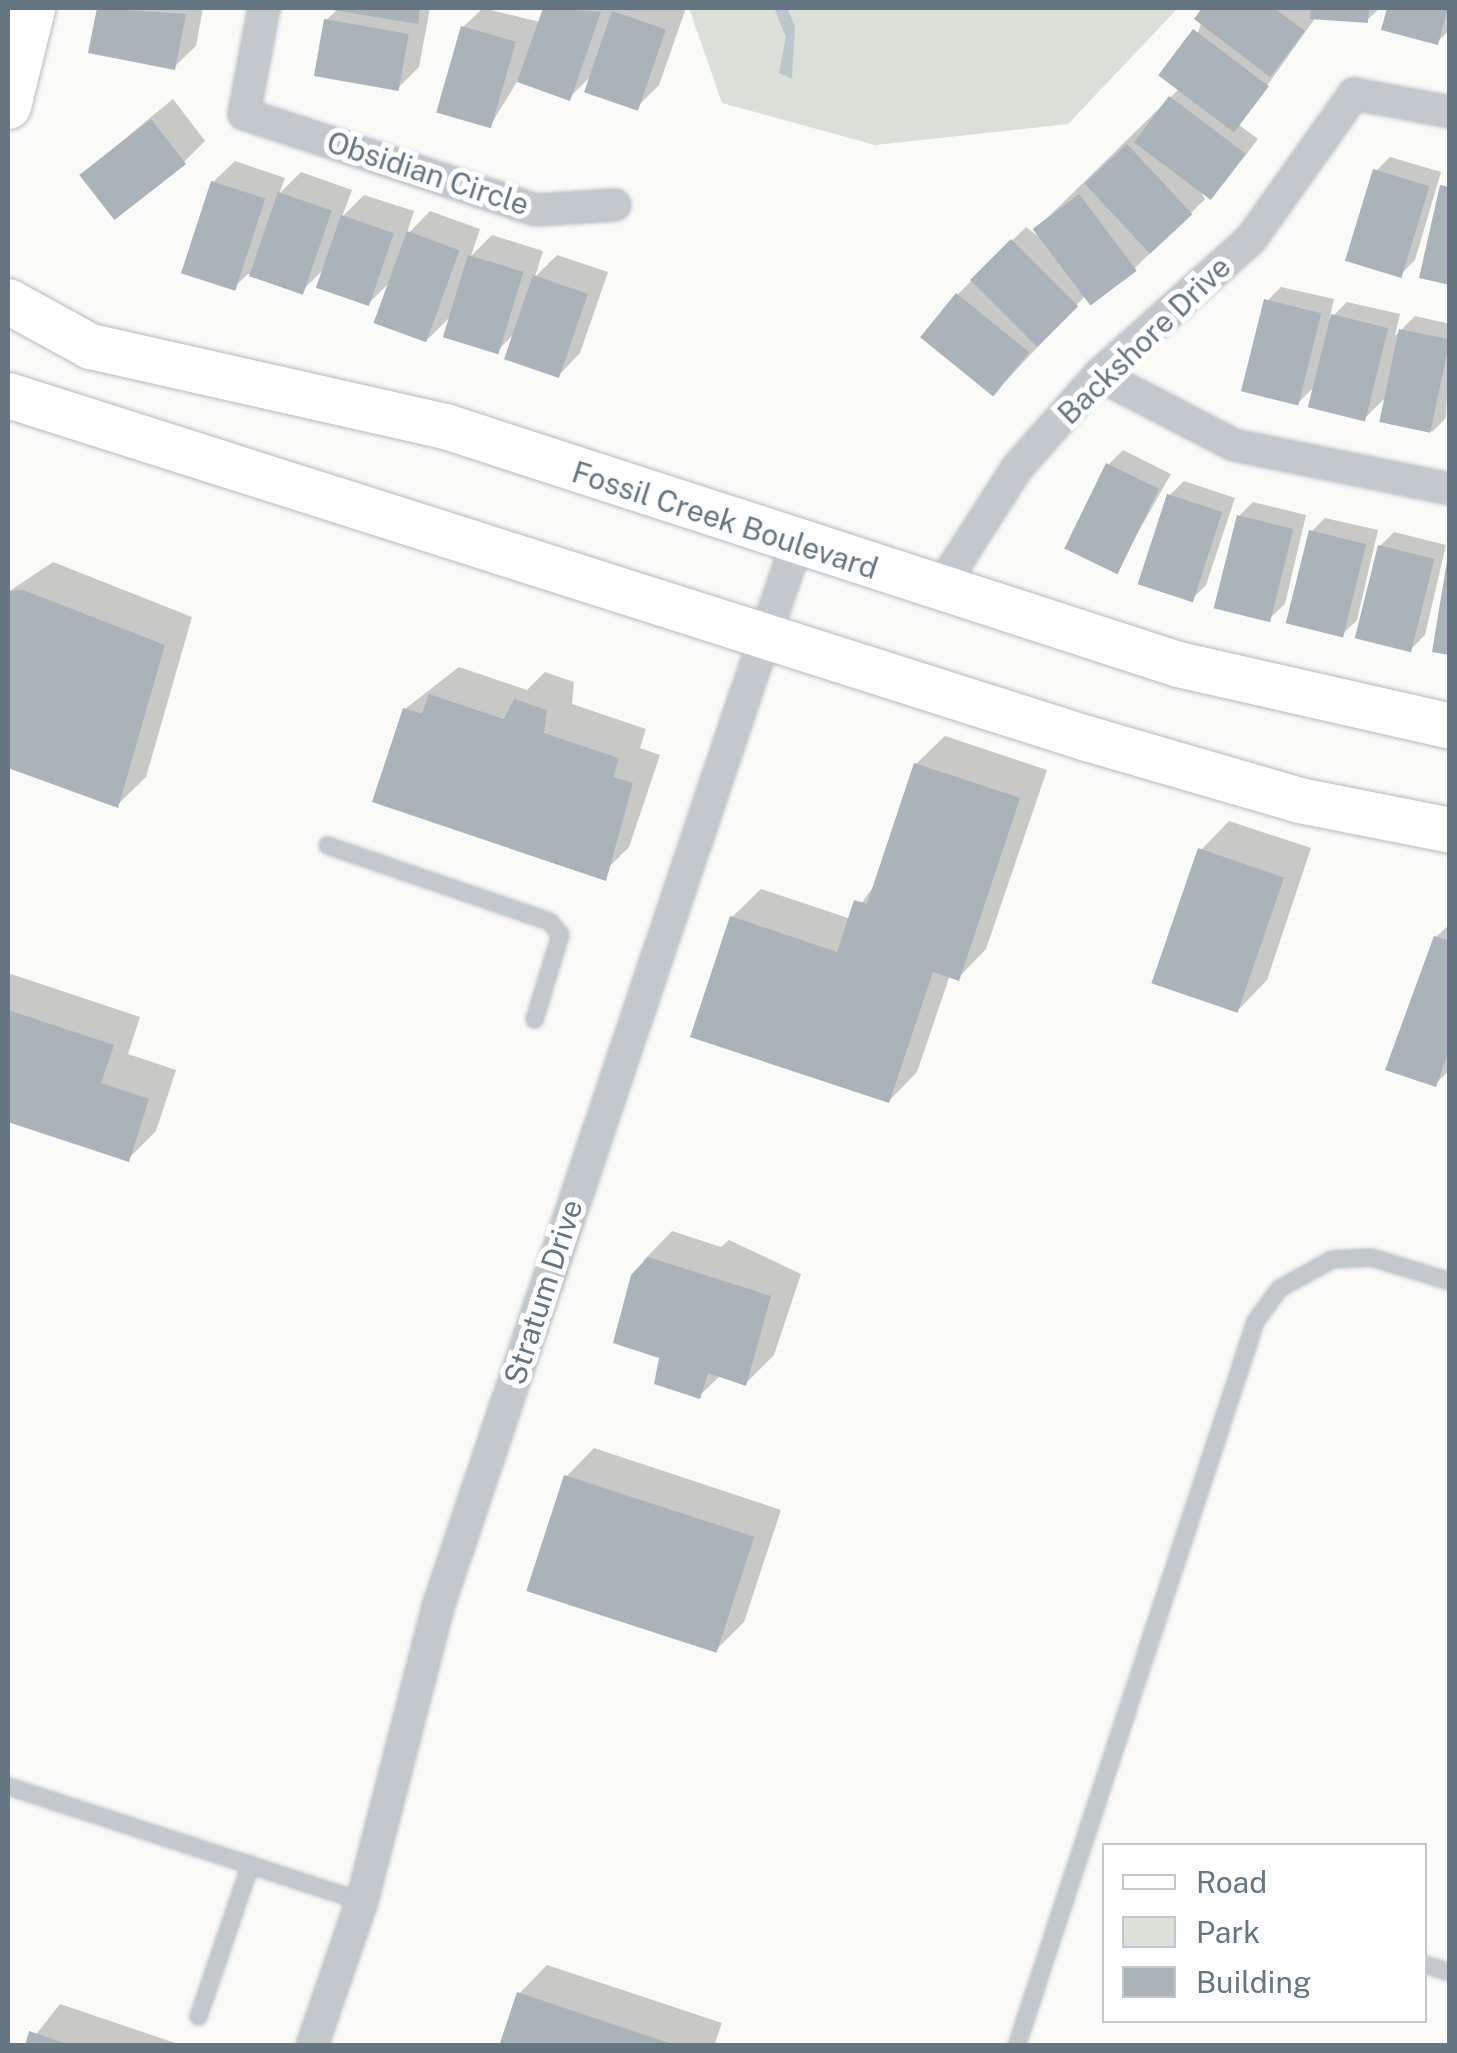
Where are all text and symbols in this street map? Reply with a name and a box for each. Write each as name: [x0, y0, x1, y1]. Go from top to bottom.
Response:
street label: Obsidian Circle: [323, 123, 533, 223]
street label: Backshore Drive: [1050, 248, 1238, 432]
street label: Fossil Creek Boulevard: [568, 454, 882, 586]
street label: Stratum Drive: [496, 1195, 590, 1389]
legend: [1102, 1843, 1427, 2023]
text: Road: [1196, 1864, 1267, 1900]
text: Park: [1196, 1914, 1260, 1950]
text: Building: [1196, 1964, 1311, 2000]

